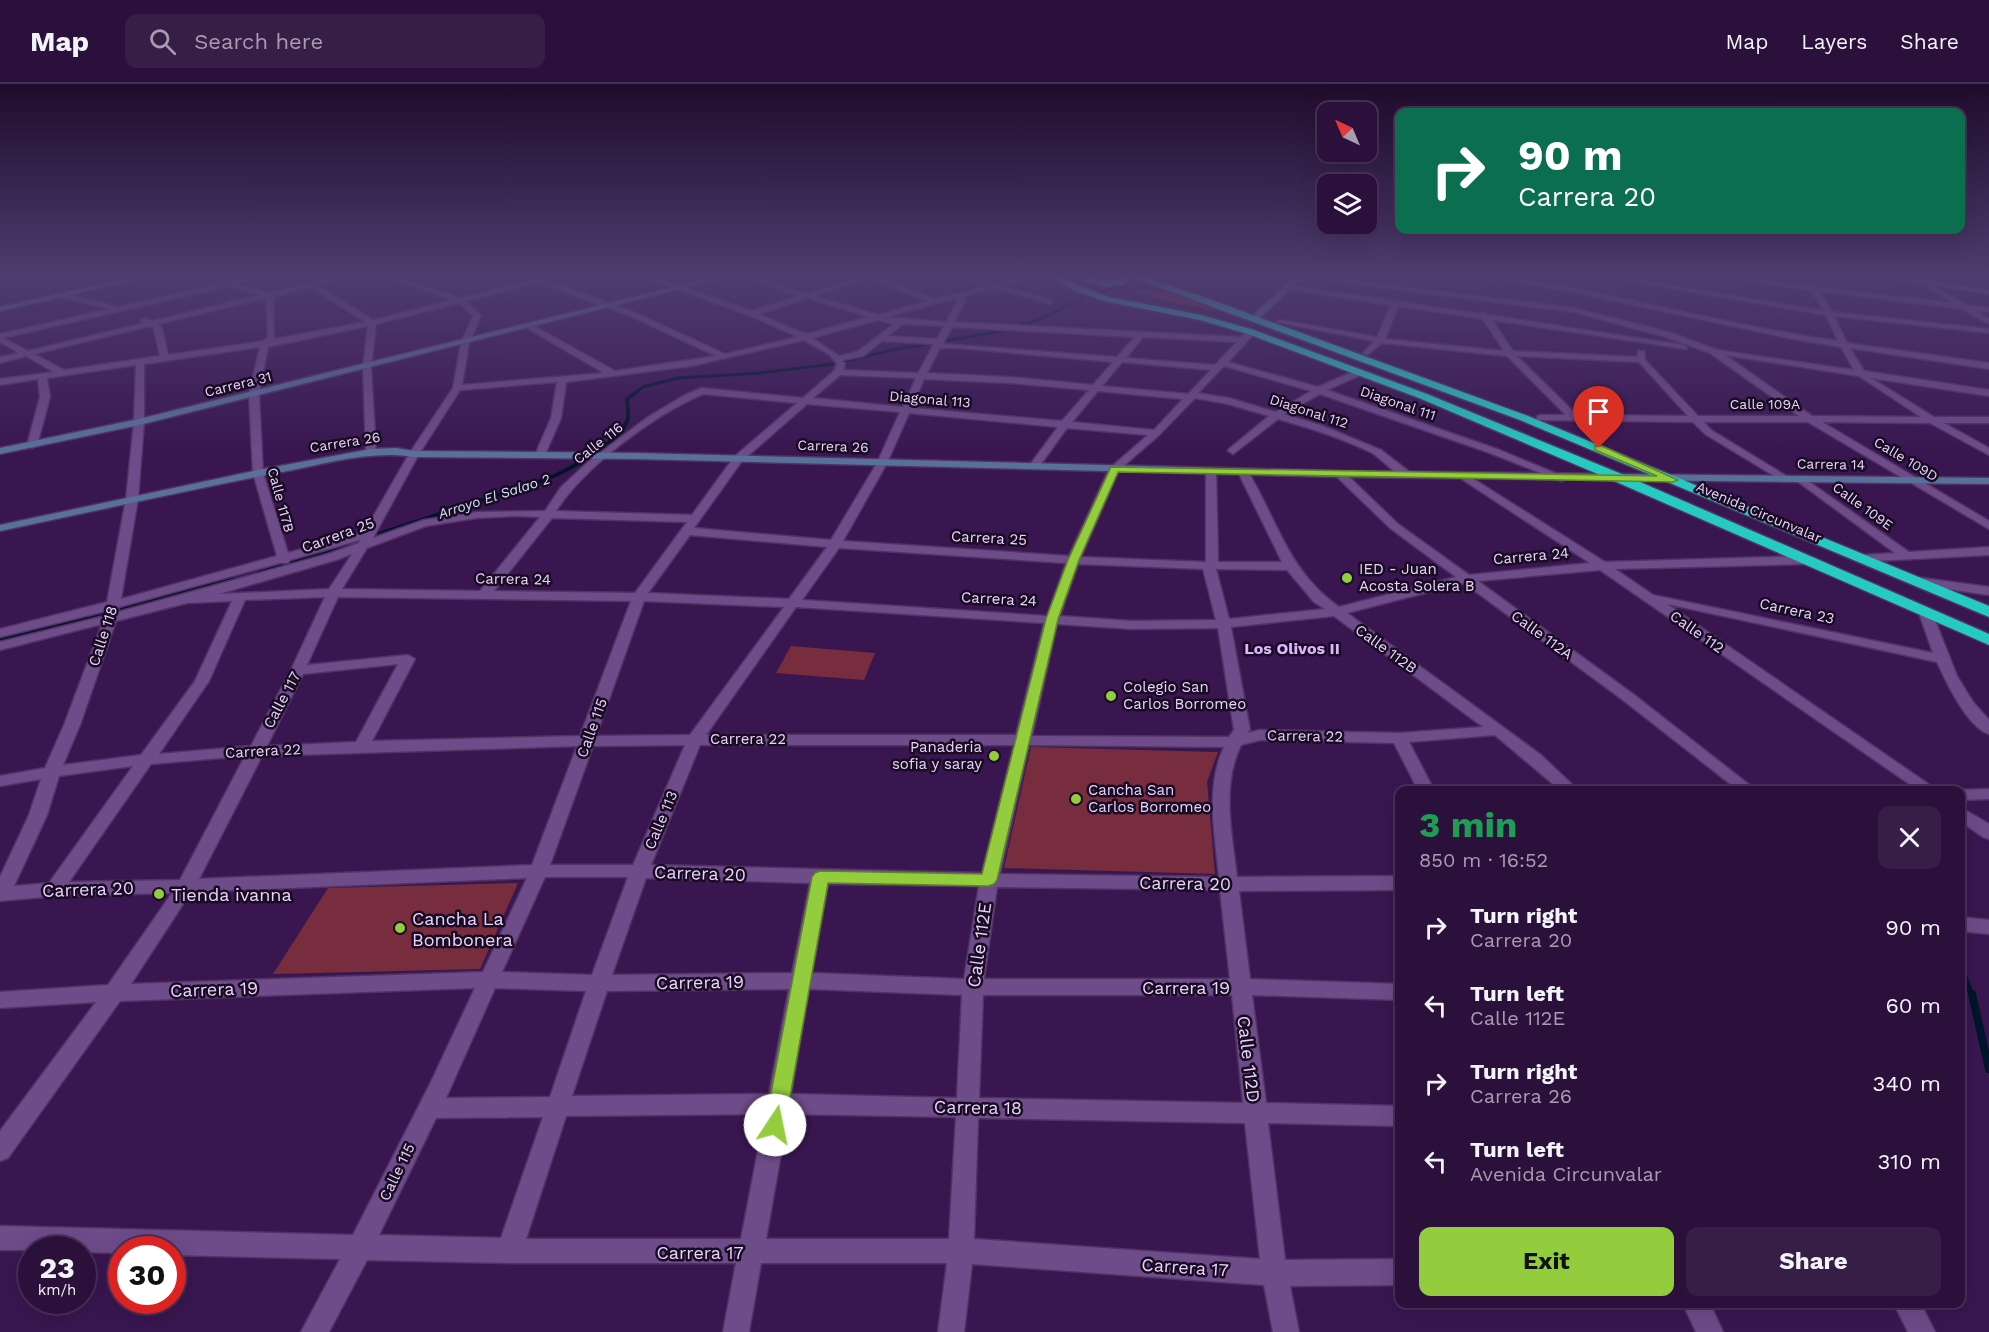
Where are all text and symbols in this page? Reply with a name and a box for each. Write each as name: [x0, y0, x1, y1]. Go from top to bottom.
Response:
search box: [125, 14, 545, 68]
text: Map: [30, 25, 89, 58]
icon: search: [146, 25, 179, 58]
text: Search here: [194, 29, 323, 54]
text: Map: [1725, 29, 1768, 54]
text: Layers: [1801, 29, 1867, 54]
text: Share: [1900, 29, 1959, 54]
north arrow: [1317, 102, 1377, 162]
map controls: [1317, 102, 1377, 234]
text: 90 m: [1518, 131, 1622, 180]
icon: right: [1419, 132, 1497, 210]
button: layers: [1317, 174, 1377, 234]
text: Carrera 20: [1518, 181, 1656, 213]
street label: Carrera 31: [203, 368, 273, 400]
street label: Diagonal 111: [1358, 383, 1438, 423]
pin: [1573, 386, 1624, 448]
street label: Diagonal 113: [889, 387, 971, 411]
street label: Diagonal 112: [1268, 391, 1350, 431]
icon: arrive: [1582, 395, 1615, 428]
street label: Calle 109A: [1730, 396, 1800, 412]
street label: Calle 116: [570, 419, 626, 467]
street label: Carrera 26: [309, 429, 381, 455]
street label: Calle 109D: [1871, 434, 1941, 484]
street label: Carrera 26: [797, 437, 869, 455]
street label: Carrera 14: [1797, 455, 1865, 473]
street label: Calle 117B: [265, 466, 297, 534]
water label: Arroyo El Salao 2: [435, 470, 552, 522]
street label: Avenida Circunvalar: [1694, 478, 1824, 546]
street label: Calle 109E: [1830, 479, 1896, 533]
street label: Carrera 25: [299, 514, 377, 556]
street label: Carrera 25: [951, 527, 1027, 549]
street label: Carrera 24: [1492, 544, 1570, 568]
place label: IED - Juan Acosta Solera B: [1359, 560, 1474, 595]
street label: Carrera 24: [475, 569, 551, 589]
marker: IED - Juan Acosta Solera B: [1340, 571, 1354, 585]
street label: Carrera 24: [961, 588, 1037, 610]
street label: Carrera 23: [1758, 594, 1836, 628]
street label: Calle 118: [85, 604, 121, 668]
street label: Calle 112A: [1508, 607, 1576, 663]
street label: Calle 112: [1666, 607, 1728, 657]
street label: Calle 112B: [1352, 621, 1420, 677]
district label: Los Olivos II: [1244, 639, 1340, 658]
street label: Calle 117: [260, 669, 304, 731]
place label: Colegio San Carlos Borromeo: [1123, 678, 1246, 713]
marker: Colegio San Carlos Borromeo: [1104, 689, 1118, 703]
street label: Calle 115: [573, 696, 611, 760]
street label: Carrera 22: [1267, 726, 1343, 746]
street label: Carrera 22: [710, 730, 786, 748]
place label: Panaderia sofia y saray: [892, 738, 983, 773]
street label: Carrera 22: [225, 740, 301, 762]
marker: Panaderia sofia y saray: [987, 749, 1001, 763]
place label: Cancha San Carlos Borromeo: [1088, 781, 1211, 816]
street label: Calle 113: [641, 788, 681, 852]
marker: Cancha San Carlos Borromeo: [1069, 792, 1083, 806]
text: 3 min: [1419, 804, 1517, 846]
button: close: [1878, 806, 1941, 869]
text: 850 m · 16:52: [1419, 848, 1548, 872]
street label: Carrera 20: [654, 861, 746, 885]
street label: Carrera 20: [1139, 872, 1231, 894]
street label: Carrera 20: [42, 877, 134, 901]
place label: Tienda ivanna: [171, 884, 292, 905]
marker: Tienda ivanna: [152, 887, 166, 901]
street label: Calle 112E: [963, 901, 995, 989]
text: Turn right: [1470, 903, 1577, 928]
place label: Cancha La Bombonera: [412, 908, 513, 950]
icon: right: [1419, 911, 1452, 944]
text: 90 m: [1885, 915, 1941, 940]
marker: Cancha La Bombonera: [393, 921, 407, 935]
text: Carrera 20: [1470, 928, 1572, 952]
street label: Carrera 19: [656, 971, 744, 993]
street label: Carrera 19: [170, 977, 258, 1001]
street label: Carrera 19: [1142, 977, 1230, 998]
text: Turn left: [1470, 981, 1564, 1006]
icon: left: [1419, 989, 1452, 1022]
text: 60 m: [1885, 993, 1941, 1018]
text: Calle 112E: [1470, 1006, 1565, 1030]
street label: Calle 112D: [1233, 1014, 1265, 1104]
text: Turn right: [1470, 1059, 1577, 1084]
icon: right: [1419, 1067, 1452, 1100]
text: 340 m: [1873, 1071, 1941, 1096]
text: Carrera 26: [1470, 1084, 1572, 1108]
position arrow: [743, 1093, 807, 1157]
street label: Carrera 18: [934, 1096, 1022, 1118]
text: Turn left: [1470, 1137, 1564, 1162]
street label: Calle 115: [375, 1140, 419, 1204]
icon: left: [1419, 1145, 1452, 1178]
text: 310 m: [1877, 1149, 1941, 1174]
text: Avenida Circunvalar: [1470, 1162, 1662, 1186]
button: Exit: [1419, 1227, 1674, 1296]
button: Share: [1686, 1227, 1941, 1296]
speed limit sign: 30: [108, 1236, 186, 1314]
street label: Carrera 17: [656, 1242, 744, 1263]
text: 23: [39, 1250, 75, 1285]
street label: Carrera 17: [1141, 1253, 1229, 1281]
text: km/h: [38, 1281, 76, 1299]

